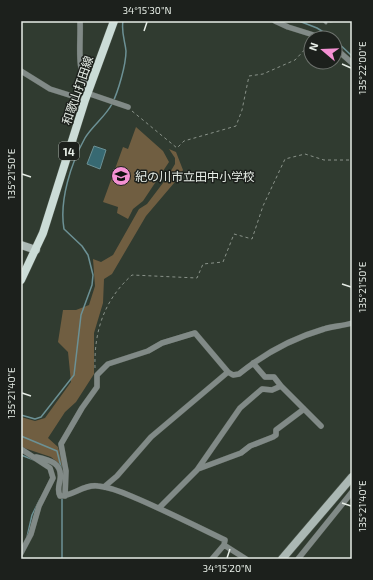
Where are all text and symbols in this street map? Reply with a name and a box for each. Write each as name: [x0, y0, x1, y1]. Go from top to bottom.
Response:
text: 34°15'30"N: [123, 4, 171, 16]
north arrow: [303, 30, 343, 70]
text: N: [306, 41, 321, 52]
text: 135°22'00"E: [356, 41, 368, 95]
street label: 和歌山打田線: [59, 54, 95, 126]
road number: 14: [59, 142, 79, 160]
text: 135°21'50"E: [5, 148, 17, 199]
school or university icon: 紀の川市立田中小学校: [110, 165, 132, 187]
place label: 紀の川市立田中小学校: [135, 169, 255, 183]
text: 135°21'50"E: [356, 261, 368, 312]
text: 135°21'40"E: [5, 367, 17, 419]
text: 135°21'40"E: [356, 480, 368, 532]
text: 34°15'20"N: [203, 562, 252, 574]

